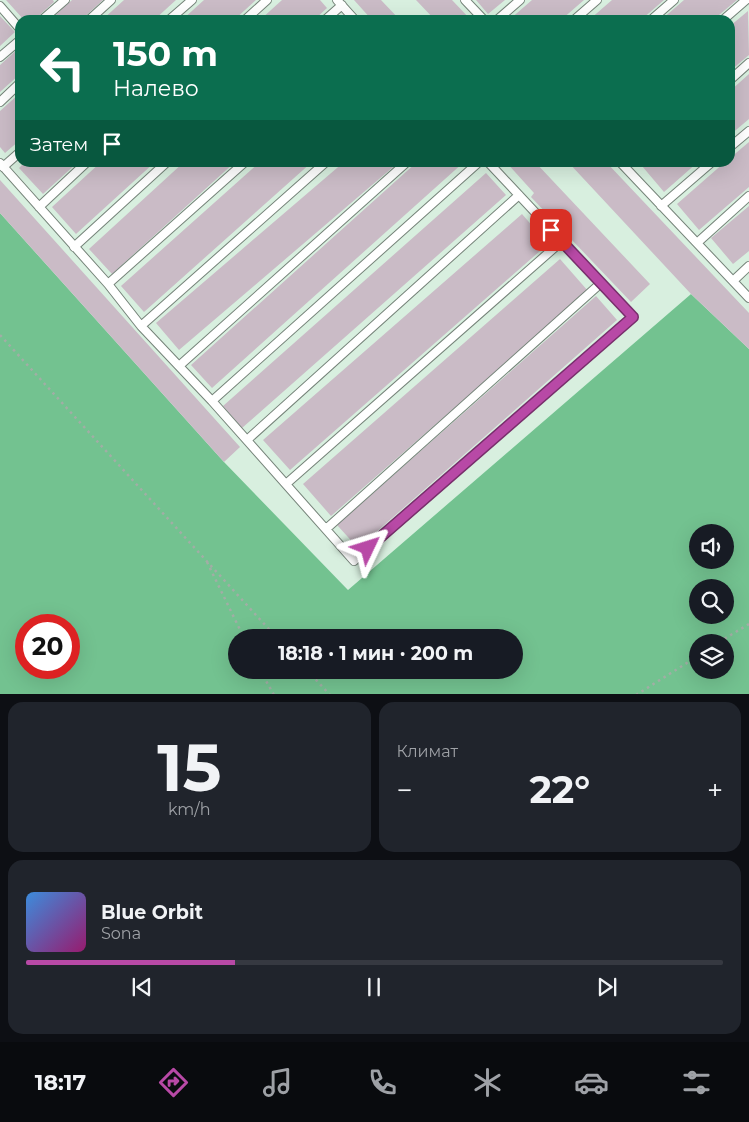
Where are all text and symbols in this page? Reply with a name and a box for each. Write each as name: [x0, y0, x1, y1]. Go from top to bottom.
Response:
text: 150 m: [113, 32, 218, 75]
icon: left: [30, 35, 95, 100]
text: Налево: [113, 75, 199, 102]
icon: arrive: [98, 130, 126, 158]
text: Затем: [30, 133, 88, 156]
pin: [530, 209, 572, 251]
icon: arrive: [537, 216, 565, 244]
position arrow: [341, 521, 393, 573]
map controls: [689, 524, 734, 679]
button: sound: [689, 524, 734, 569]
button: search: [689, 579, 734, 624]
speed limit sign: 20: [15, 614, 80, 679]
button: layers: [689, 634, 734, 679]
text: 18:18 · 1 мин · 200 m: [278, 642, 473, 665]
text: 15: [157, 728, 221, 807]
text: Климат: [397, 742, 458, 761]
text: 22°: [529, 766, 590, 813]
text: −: [397, 773, 413, 807]
text: +: [707, 773, 723, 807]
text: km/h: [168, 800, 211, 819]
text: Blue Orbit: [101, 901, 203, 924]
text: Sona: [101, 924, 141, 943]
icon: previous: [128, 973, 156, 1001]
icon: pause: [360, 973, 388, 1001]
icon: next: [593, 973, 621, 1001]
icon: directions: [156, 1065, 191, 1100]
icon: music: [260, 1065, 295, 1100]
icon: phone: [365, 1065, 400, 1100]
icon: climate: [470, 1065, 505, 1100]
icon: car: [574, 1065, 609, 1100]
icon: filters: [679, 1065, 714, 1100]
text: 18:17: [35, 1069, 86, 1096]

